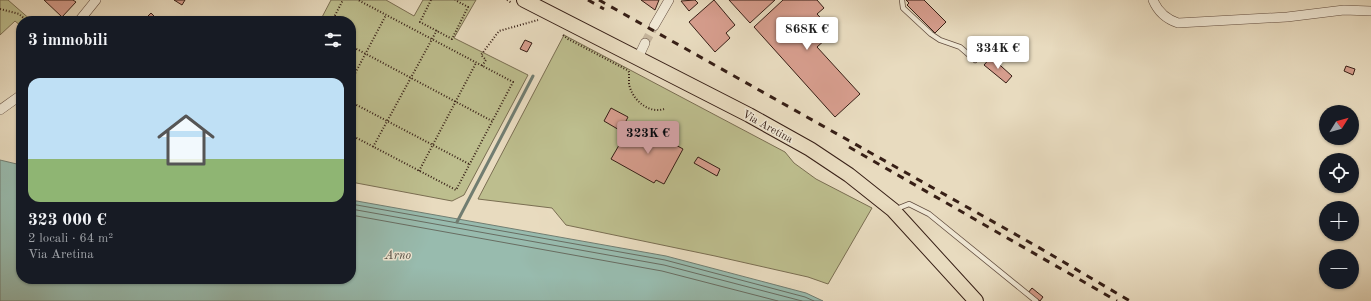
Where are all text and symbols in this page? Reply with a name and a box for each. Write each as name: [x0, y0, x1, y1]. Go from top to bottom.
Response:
pin: 868K €: [774, 17, 840, 51]
text: 868K €: [785, 23, 829, 36]
icon: filters: [322, 29, 344, 51]
text: 3 immobili: [28, 32, 108, 49]
pin: 334K €: [965, 36, 1031, 70]
text: 334K €: [976, 42, 1020, 55]
icon: home: [150, 104, 222, 176]
north arrow: [1319, 105, 1359, 145]
map controls: [1319, 105, 1359, 289]
street label: Via Aretina: [740, 109, 795, 146]
pin: 323K €: [615, 121, 681, 155]
text: 323K €: [626, 127, 670, 140]
button: locate: [1319, 153, 1359, 193]
button: +: [1319, 201, 1359, 241]
text: 323 000 €: [28, 212, 107, 229]
text: 2 locali · 64 m²: [28, 232, 113, 245]
text: Via Aretina: [28, 248, 94, 261]
button: −: [1319, 249, 1359, 289]
water label: Arno: [384, 250, 412, 262]

